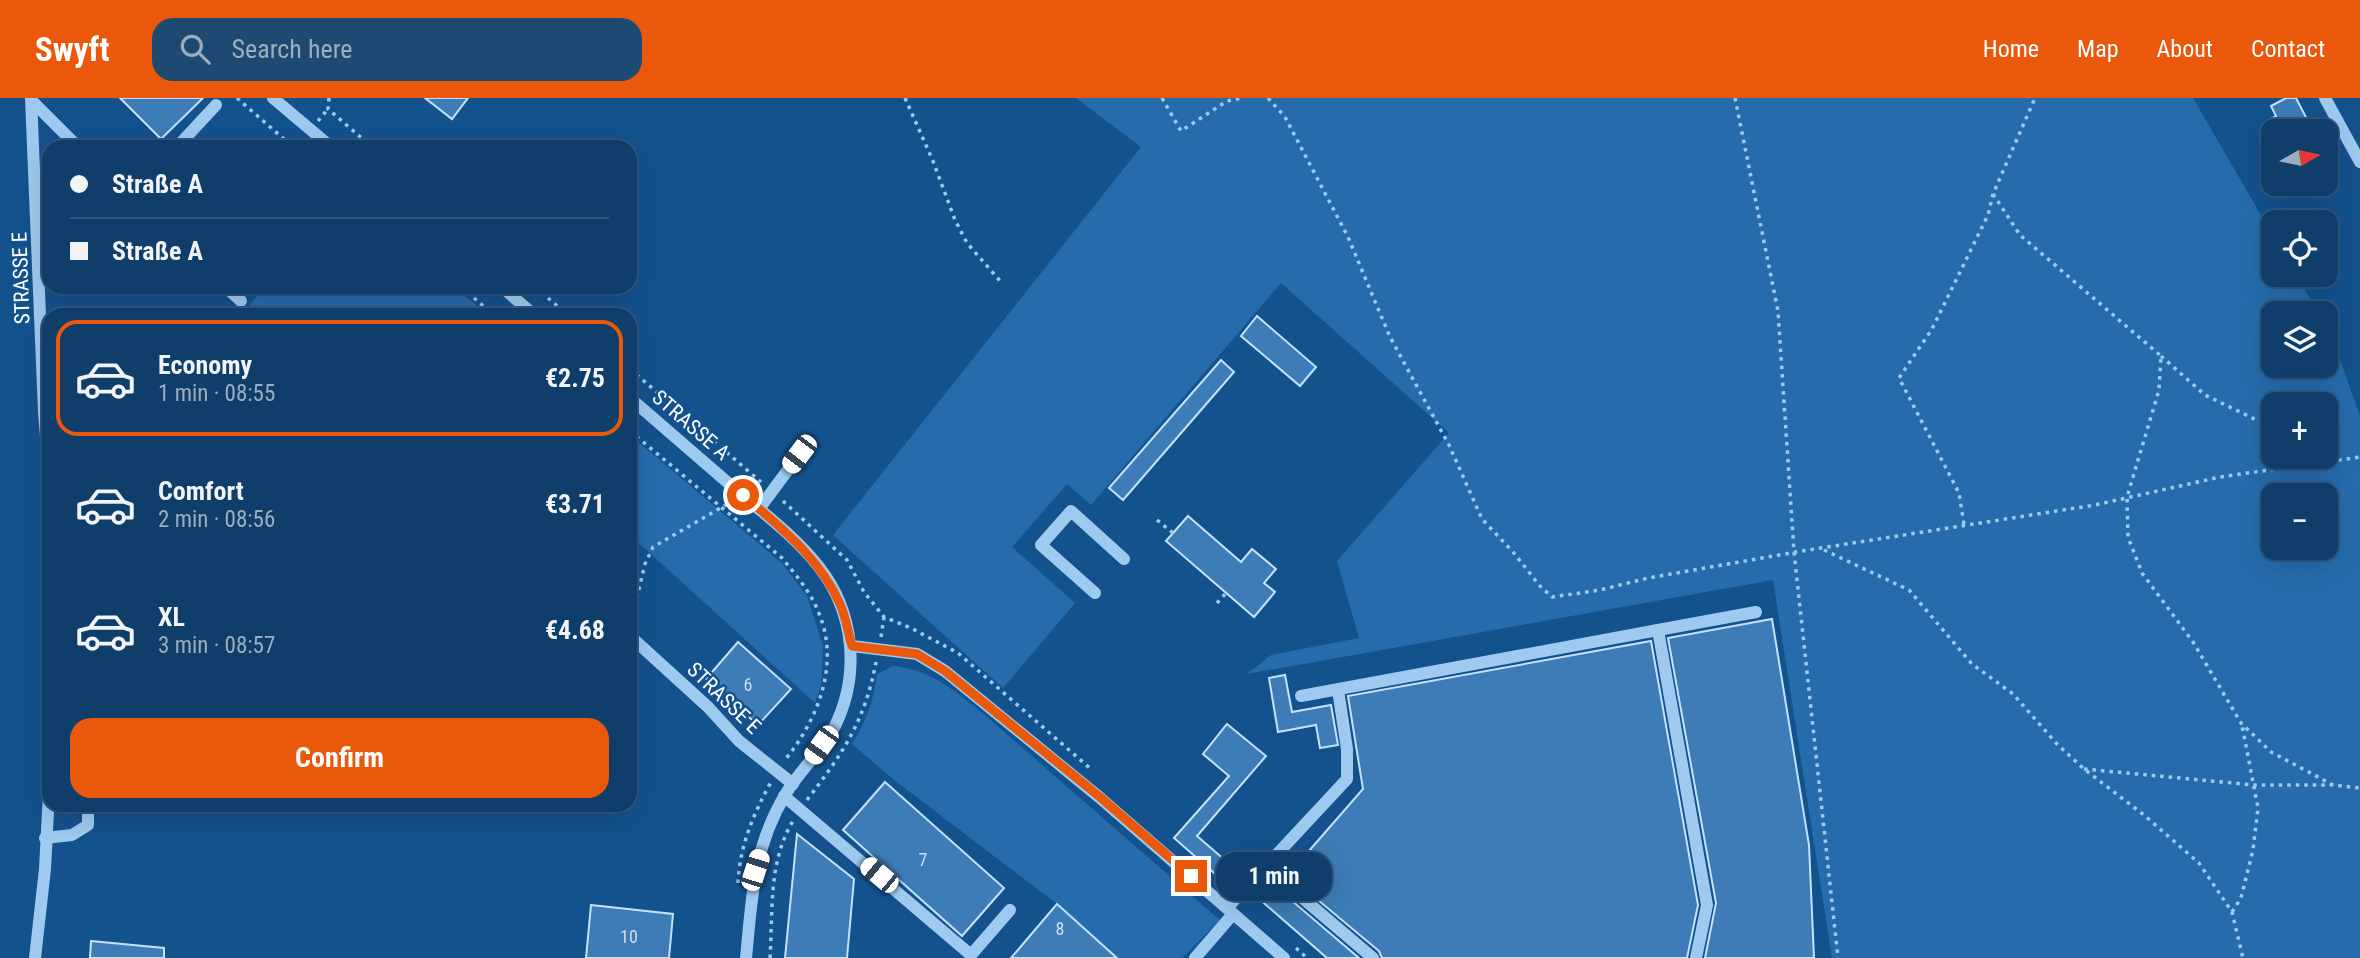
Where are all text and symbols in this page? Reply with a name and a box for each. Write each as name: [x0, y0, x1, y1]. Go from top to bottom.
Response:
search box: [152, 18, 642, 81]
text: Swyft: [35, 30, 110, 69]
icon: search: [176, 30, 214, 68]
text: Search here: [232, 34, 353, 64]
text: Home: [1983, 35, 2039, 63]
text: Map: [2077, 35, 2119, 63]
text: About: [2157, 35, 2213, 63]
text: Contact: [2251, 35, 2325, 63]
north arrow: [2261, 119, 2338, 196]
map controls: [2261, 119, 2338, 560]
text: Straße A: [112, 169, 203, 199]
button: locate: [2261, 210, 2338, 287]
street label: STRASSE E: [7, 231, 35, 325]
text: Straße A: [112, 236, 203, 266]
button: layers: [2261, 301, 2338, 378]
icon: car: [74, 347, 137, 410]
text: Economy: [158, 350, 252, 380]
text: €2.75: [545, 363, 605, 393]
text: 1 min · 08:55: [158, 380, 275, 407]
street label: STRASSE A: [648, 385, 734, 465]
button: +: [2261, 392, 2338, 469]
car: [778, 431, 821, 477]
icon: car: [74, 473, 137, 536]
text: Comfort: [158, 476, 244, 506]
route start: [727, 479, 759, 511]
button: −: [2261, 483, 2338, 560]
text: €3.71: [545, 489, 605, 519]
text: 2 min · 08:56: [158, 506, 275, 533]
icon: car: [74, 599, 137, 662]
text: XL: [158, 602, 185, 632]
text: €4.68: [545, 615, 605, 645]
text: 3 min · 08:57: [158, 632, 275, 659]
street label: STRASSE E: [682, 657, 766, 739]
house number: 6: [744, 674, 752, 695]
button: Confirm: [70, 718, 609, 798]
car: [801, 722, 842, 768]
car: [739, 847, 772, 893]
house number: 7: [919, 849, 928, 870]
callout: 1 min: [1216, 852, 1331, 900]
car: [857, 853, 902, 897]
route end: [1175, 860, 1207, 892]
text: 1 min: [1248, 863, 1300, 890]
house number: 8: [1056, 918, 1064, 939]
house number: 10: [620, 926, 638, 947]

